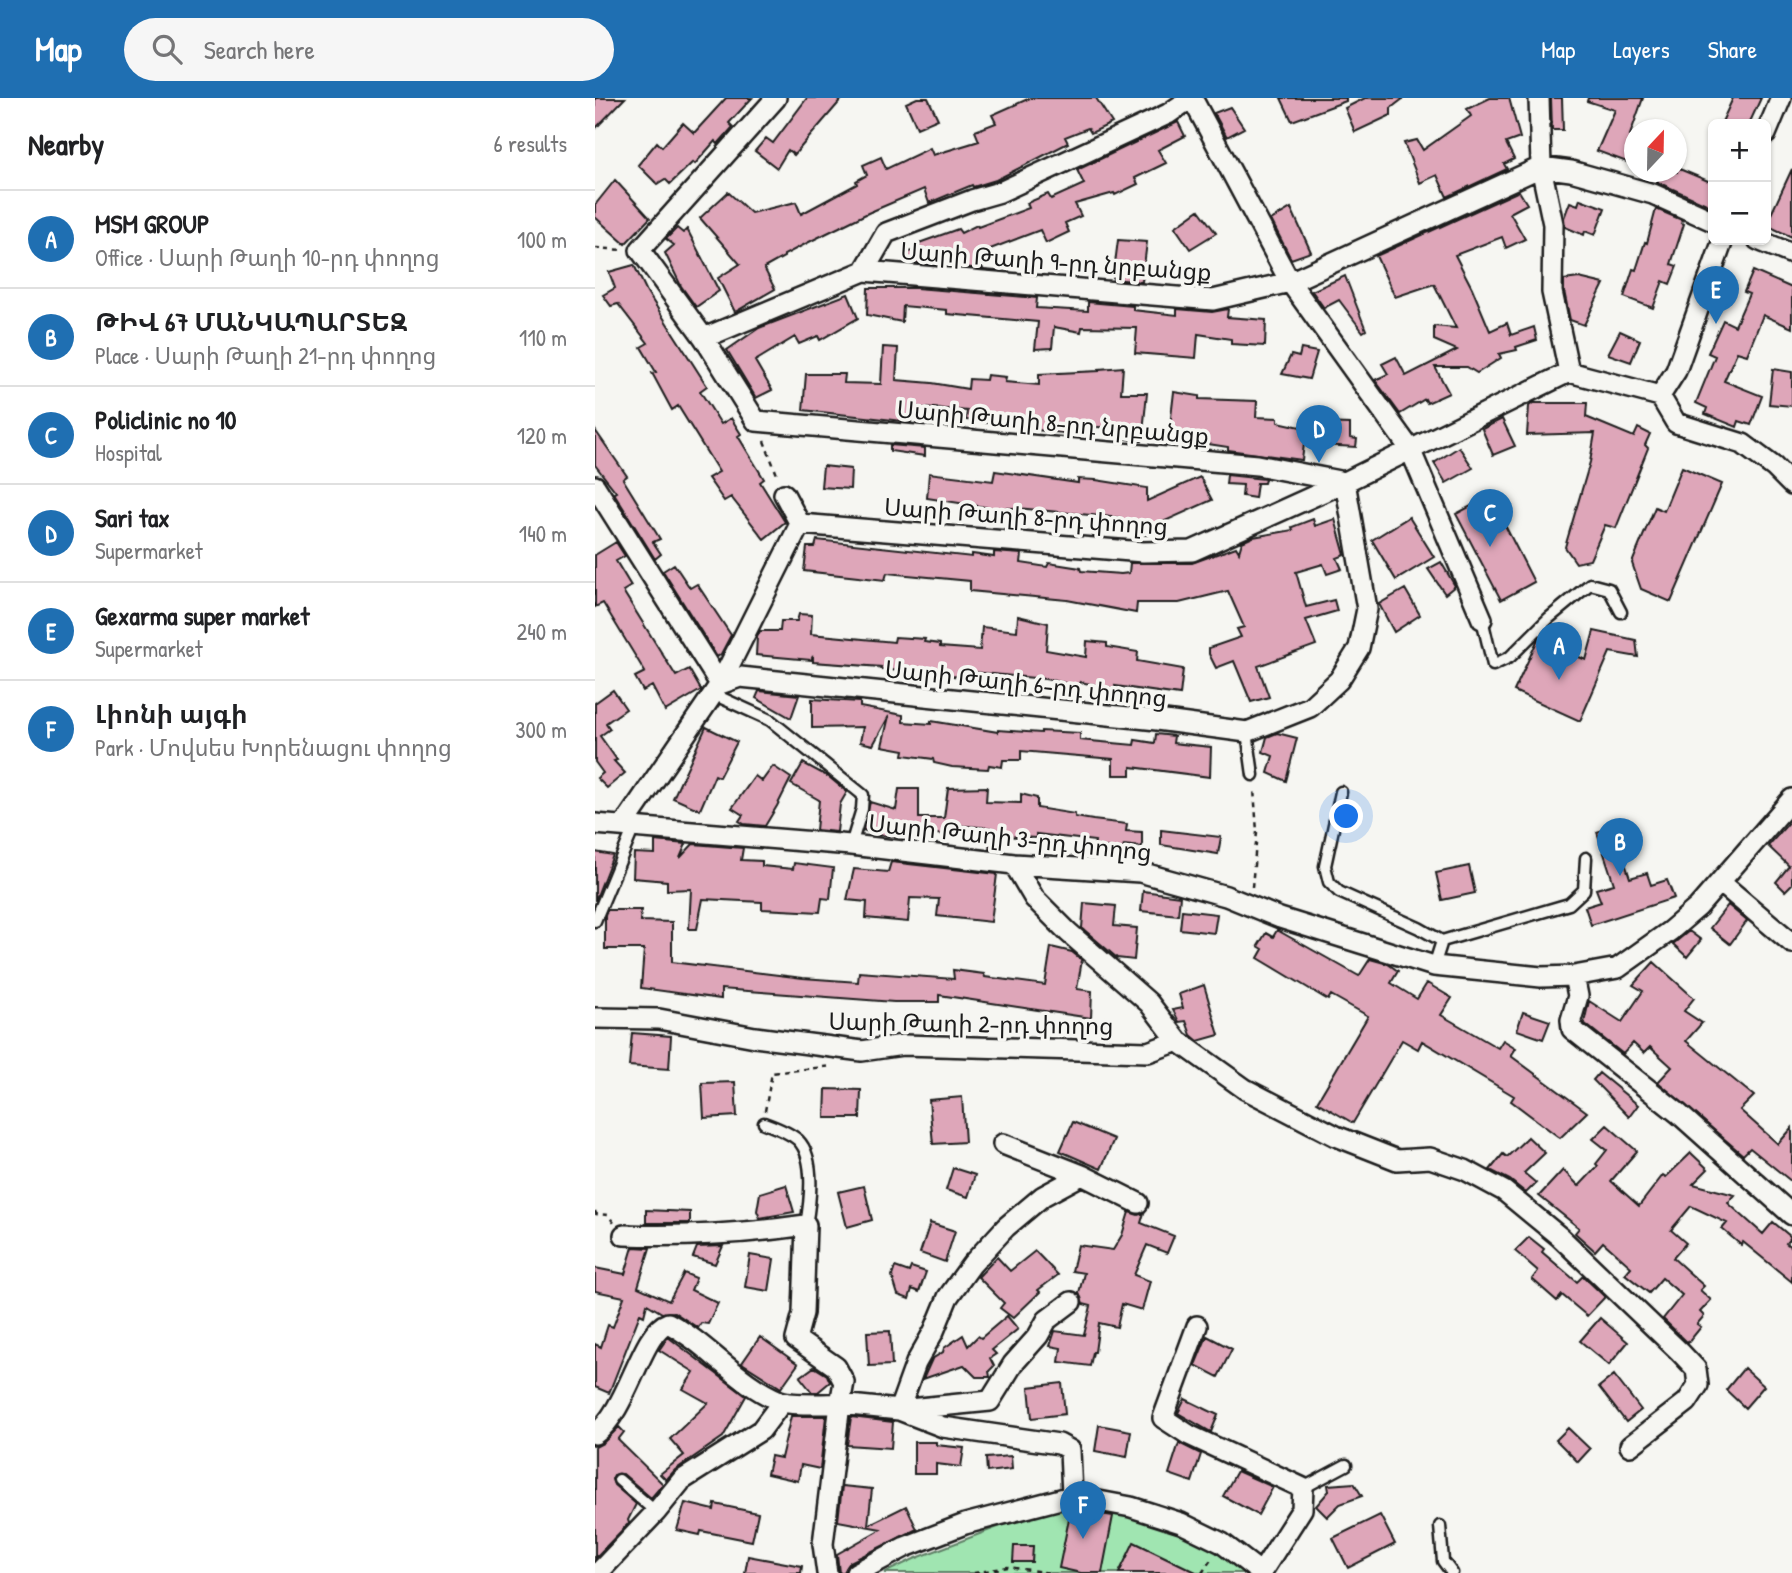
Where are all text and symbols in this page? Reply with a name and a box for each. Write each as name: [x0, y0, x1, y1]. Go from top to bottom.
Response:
search box: [124, 18, 614, 81]
text: Map: [35, 27, 82, 71]
icon: search: [148, 30, 186, 68]
text: Search here: [204, 32, 315, 67]
text: Map: [1541, 33, 1575, 65]
text: Layers: [1613, 33, 1670, 65]
text: Share: [1708, 33, 1757, 65]
north arrow: [1624, 119, 1687, 182]
map controls: [1708, 119, 1771, 245]
button: +: [1708, 119, 1771, 182]
text: Nearby: [28, 124, 104, 164]
text: 6 results: [494, 128, 567, 159]
button: −: [1708, 182, 1771, 245]
text: MSM GROUP: [95, 206, 209, 241]
text: A: [45, 224, 57, 255]
text: 100 m: [517, 224, 567, 255]
street label: Սարի Թաղի 9-րդ նրբանցք: [899, 234, 1213, 288]
text: Office · Սարի Թաղի 10-րդ փողոց: [95, 242, 440, 273]
pin: E: [1693, 266, 1739, 324]
text: ԹԻՎ 67 ՄԱՆԿԱՊԱՐՏԵԶ: [95, 304, 408, 339]
text: B: [45, 322, 57, 353]
text: 110 m: [519, 322, 567, 353]
text: Place · Սարի Թաղի 21-րդ փողոց: [95, 340, 436, 371]
street label: Սարի Թաղի 8-րդ նրբանցք: [895, 392, 1211, 452]
text: Policlinic no 10: [95, 402, 237, 437]
pin: D: [1296, 405, 1342, 463]
text: C: [45, 420, 57, 451]
text: 120 m: [517, 420, 567, 451]
text: Hospital: [95, 437, 162, 468]
pin: C: [1467, 489, 1513, 547]
street label: Սարի Թաղի 8-րդ փողոց: [883, 490, 1169, 542]
text: Sari tax: [95, 500, 170, 535]
text: D: [46, 518, 56, 549]
text: 140 m: [519, 518, 567, 549]
text: Supermarket: [95, 535, 203, 566]
text: Gexarma super market: [95, 598, 309, 633]
text: E: [46, 616, 56, 647]
text: 240 m: [516, 616, 567, 647]
pin: A: [1536, 622, 1582, 680]
text: Supermarket: [95, 633, 203, 664]
street label: Սարի Թաղի 6-րդ փողոց: [883, 652, 1169, 714]
text: Լիոնի այգի: [95, 696, 248, 731]
text: F: [47, 714, 55, 745]
text: 300 m: [515, 714, 567, 745]
text: Park · Մովսես Խորենացու փողոց: [95, 732, 452, 763]
your location: [1329, 799, 1363, 833]
street label: Սարի Թաղի 3-րդ փողոց: [867, 806, 1153, 868]
pin: B: [1597, 818, 1643, 876]
street label: Սարի Թաղի 2-րդ փողոց: [828, 1005, 1114, 1041]
pin: F: [1060, 1481, 1106, 1539]

